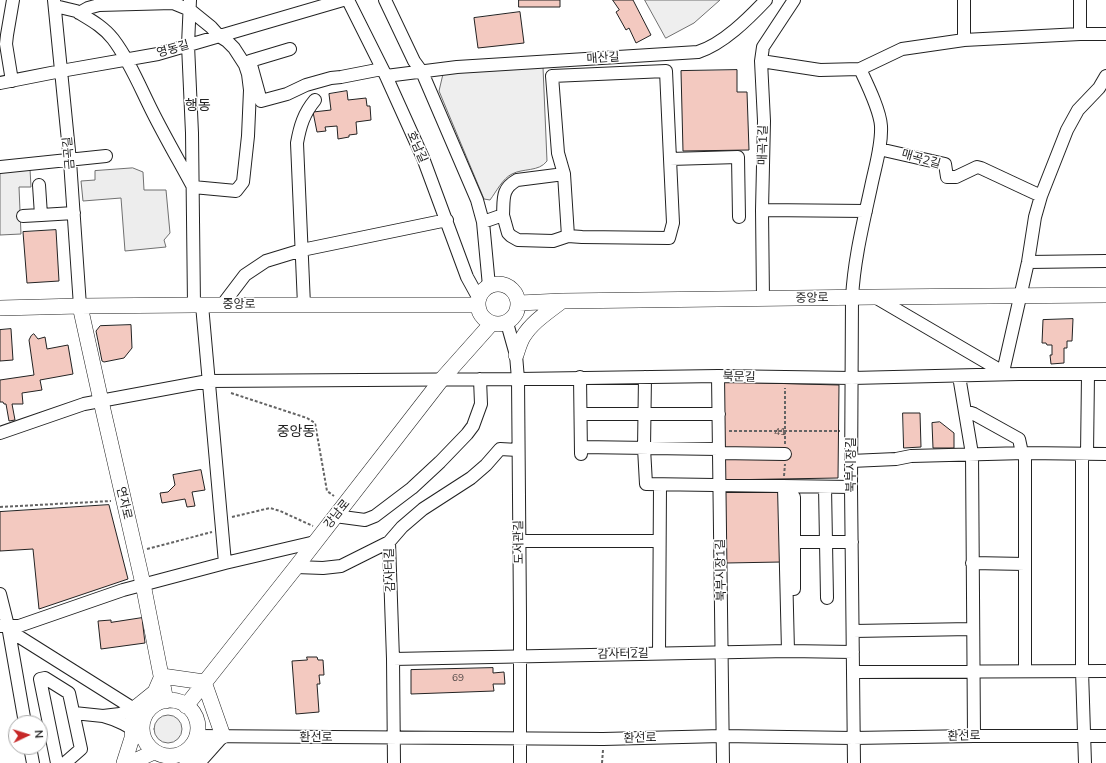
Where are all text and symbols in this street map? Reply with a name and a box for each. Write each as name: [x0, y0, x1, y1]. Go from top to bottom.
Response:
street label: 영동길: [155, 38, 191, 60]
street label: 매산길: [586, 50, 620, 66]
district label: 행동: [185, 98, 211, 114]
street label: 매곡1길: [755, 125, 771, 165]
street label: 호남길: [404, 129, 430, 165]
street label: 금곡길: [60, 136, 78, 170]
street label: 매곡2길: [900, 147, 942, 171]
street label: 중앙로: [795, 291, 829, 305]
street label: 중앙로: [222, 297, 256, 311]
street label: 북문길: [722, 370, 756, 384]
district label: 중앙동: [277, 424, 315, 440]
house number: 41: [774, 426, 786, 438]
street label: 북부시장길: [844, 437, 858, 493]
street label: 연자로: [113, 485, 135, 521]
street label: 강남로: [321, 497, 353, 531]
street label: 도서관길: [511, 520, 527, 564]
street label: 북부시장1길: [713, 539, 729, 601]
street label: 감사터길: [382, 548, 398, 592]
street label: 감사터2길: [597, 646, 649, 662]
house number: 69: [452, 672, 464, 684]
north arrow: [8, 715, 48, 755]
street label: 환선로: [947, 729, 981, 743]
text: N: [32, 730, 46, 739]
street label: 환선로: [299, 730, 333, 744]
street label: 환선로: [623, 731, 657, 745]

